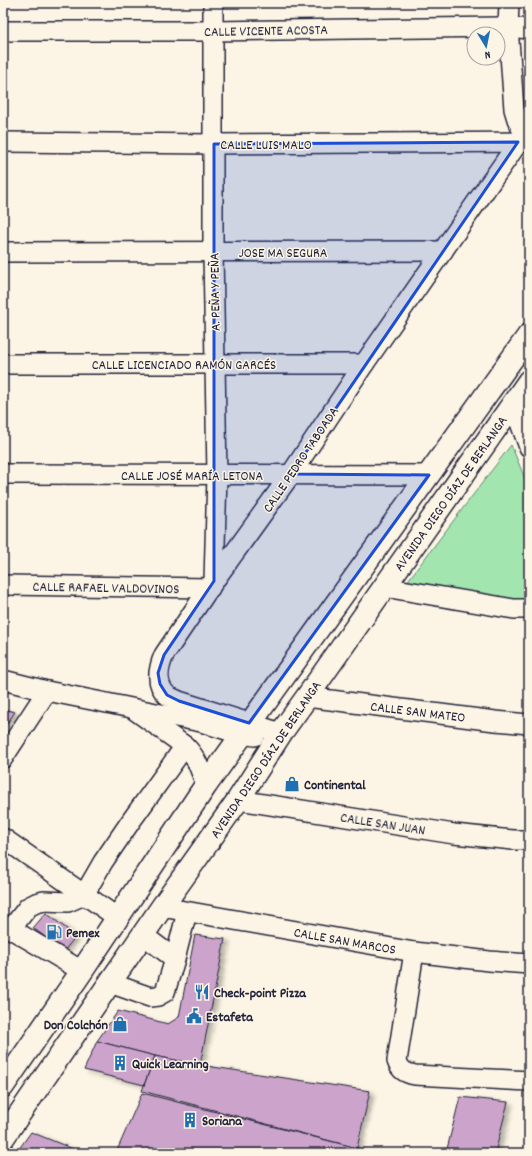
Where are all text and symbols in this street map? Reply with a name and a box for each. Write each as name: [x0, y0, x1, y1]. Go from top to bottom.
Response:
street label: CALLE VICENTE ACOSTA: [204, 21, 329, 43]
north arrow: [466, 26, 506, 66]
text: N: [483, 46, 491, 62]
street label: CALLE LUIS MALO: [220, 136, 312, 156]
street label: JOSE MA SEGURA: [239, 244, 328, 264]
street label: A. PEÑA Y PEÑA: [205, 252, 227, 331]
street label: CALLE LICENCIADO RAMÓN GARCÉS: [92, 356, 276, 376]
street label: CALLE PEDRO TABOADA: [259, 403, 345, 517]
street label: AVENIDA DIEGO DÍAZ DE BERLANGA: [390, 412, 513, 576]
street label: CALLE JOSÉ MARÍA LETONA: [121, 467, 263, 487]
street label: CALLE RAFAEL VALDOVINOS: [32, 578, 180, 600]
street label: AVENIDA DIEGO DÍAZ DE BERLANGA: [206, 677, 327, 843]
street label: CALLE SAN MATEO: [369, 697, 466, 729]
shop icon: Continental: [283, 775, 301, 793]
place label: Continental: [304, 776, 366, 796]
street label: CALLE SAN JUAN: [339, 808, 427, 842]
fuel station icon: Pemex: [45, 923, 63, 941]
street label: CALLE SAN MARCOS: [292, 923, 397, 961]
place label: Pemex: [66, 924, 100, 944]
restaurant icon: Check-point Pizza: [193, 983, 211, 1001]
place label: Check-point Pizza: [214, 984, 307, 1004]
public building icon: Estafeta: [185, 1007, 203, 1025]
place label: Estafeta: [206, 1008, 254, 1028]
shop icon: Don Colchón: [111, 1015, 129, 1033]
place label: Don Colchón: [44, 1016, 109, 1036]
building icon: Quick Learning: [111, 1054, 129, 1072]
place label: Quick Learning: [132, 1055, 209, 1075]
building icon: Soriana: [181, 1111, 199, 1129]
place label: Soriana: [202, 1112, 243, 1132]

